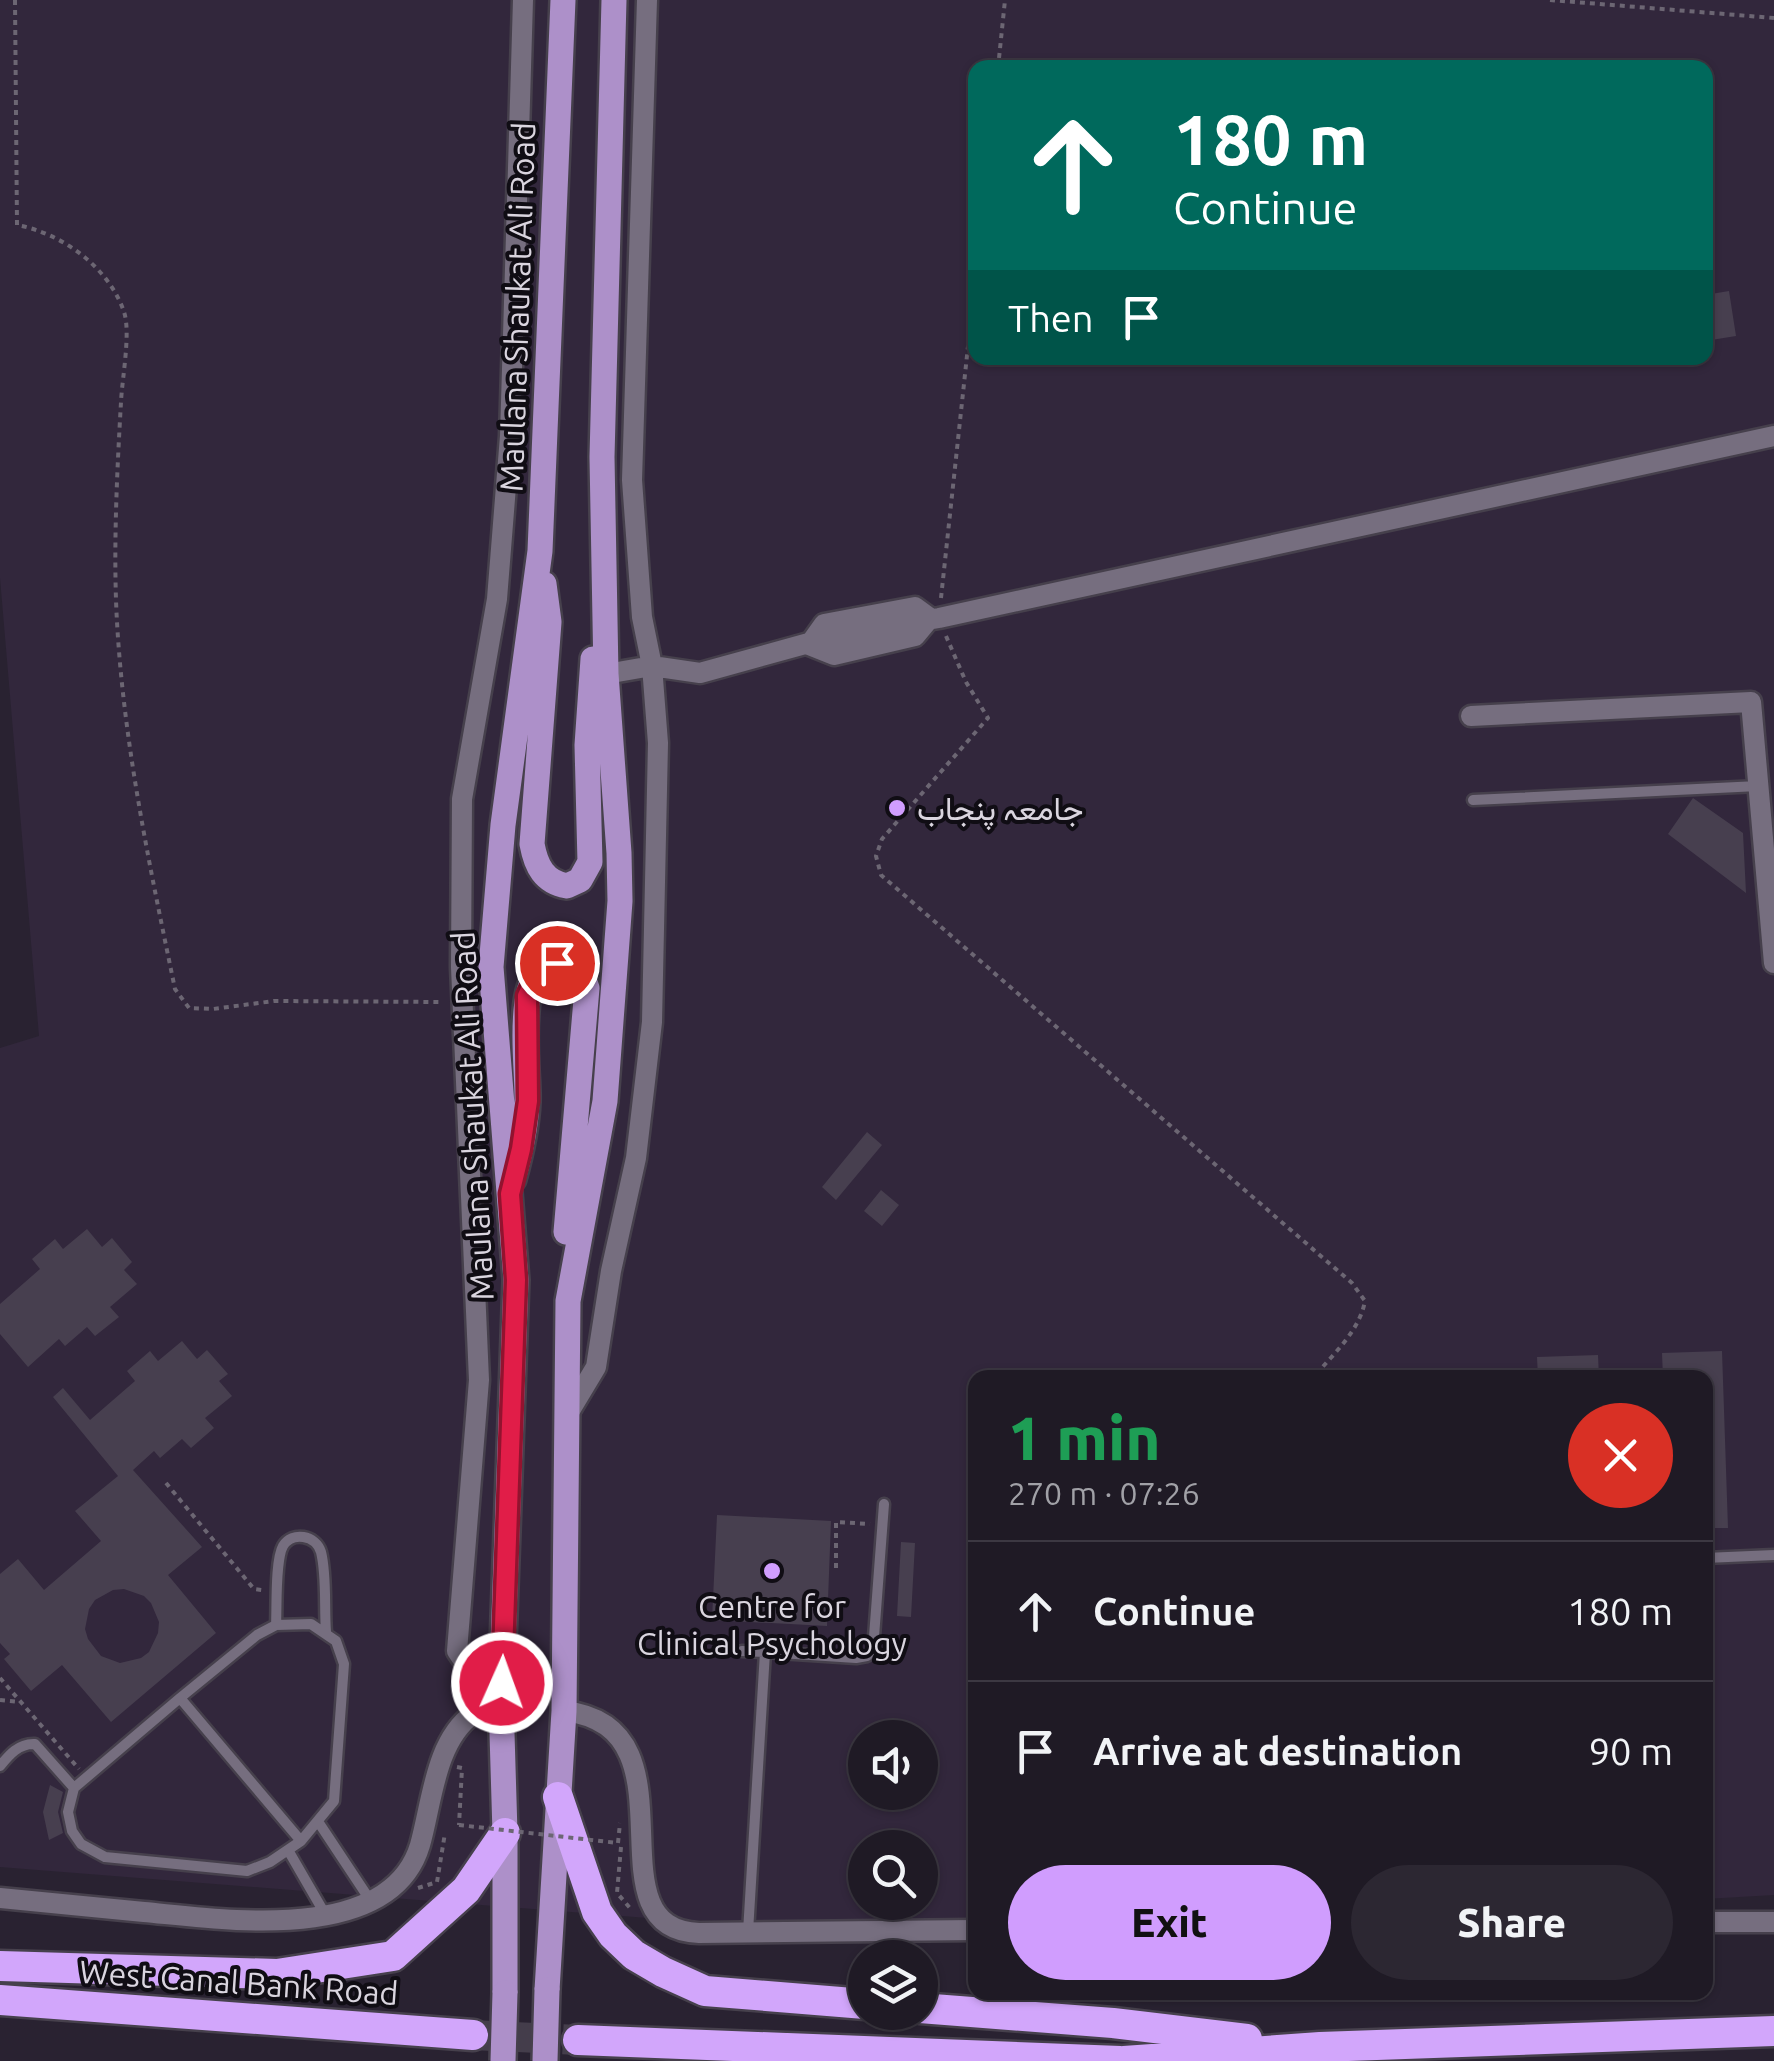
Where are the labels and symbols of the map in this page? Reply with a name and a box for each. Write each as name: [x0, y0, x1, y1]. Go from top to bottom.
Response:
street label: Maulana Shaukat Ali Road: [493, 122, 541, 492]
place label: جامعہ پنجاب: [917, 790, 1083, 831]
marker: جامعہ پنجاب: [886, 797, 908, 819]
pin: [515, 921, 600, 1006]
street label: Maulana Shaukat Ali Road: [444, 930, 500, 1302]
marker: Centre for Clinical Psychology: [761, 1560, 783, 1582]
place label: Centre for Clinical Psychology: [637, 1588, 907, 1661]
position arrow: [450, 1631, 554, 1735]
street label: West Canal Bank Road: [78, 1953, 400, 2011]

